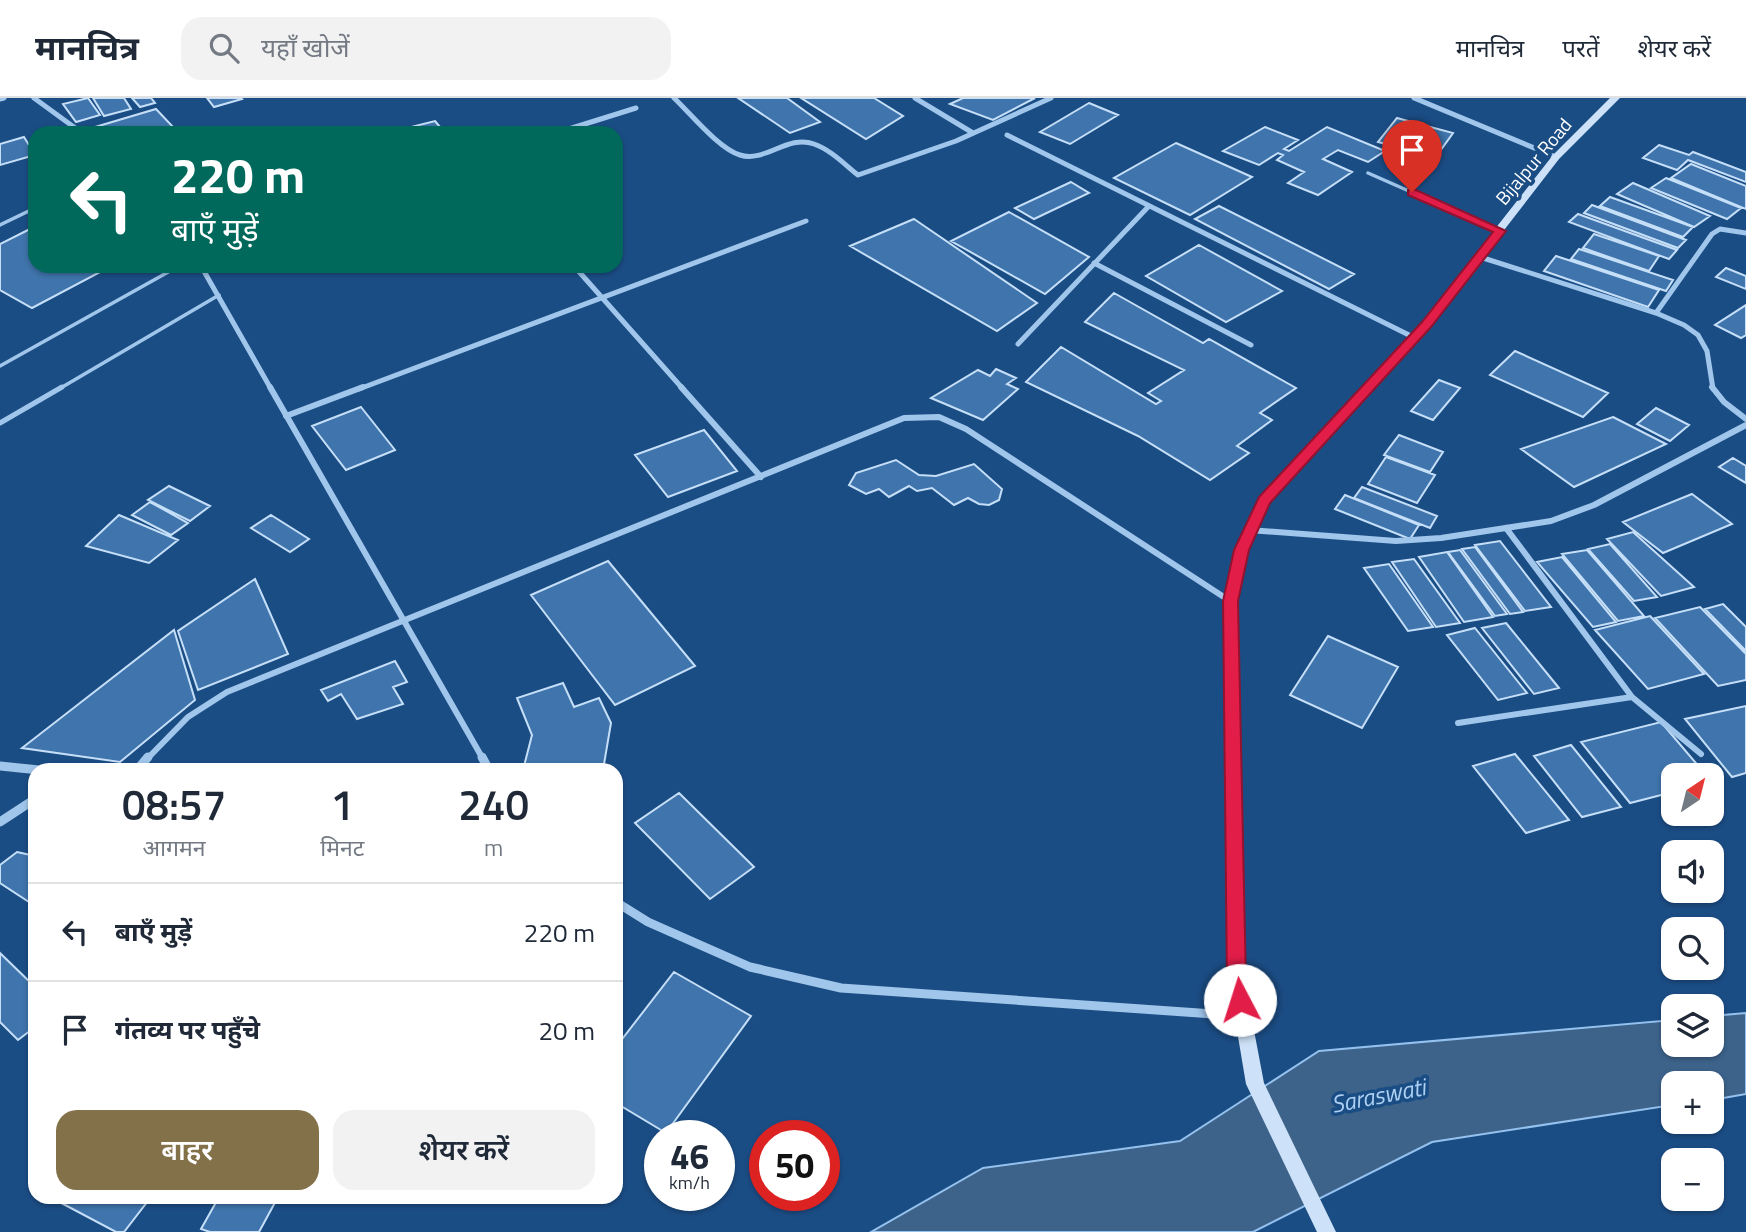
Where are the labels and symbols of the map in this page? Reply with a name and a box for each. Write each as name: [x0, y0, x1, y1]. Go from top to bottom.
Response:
street label: Bijalpur Road: [1488, 111, 1578, 211]
pin: [1382, 120, 1442, 192]
north arrow: [1661, 763, 1724, 826]
position arrow: [1203, 963, 1277, 1037]
water label: Saraswati: [1328, 1068, 1431, 1122]
speed limit sign: 50: [749, 1120, 840, 1211]

